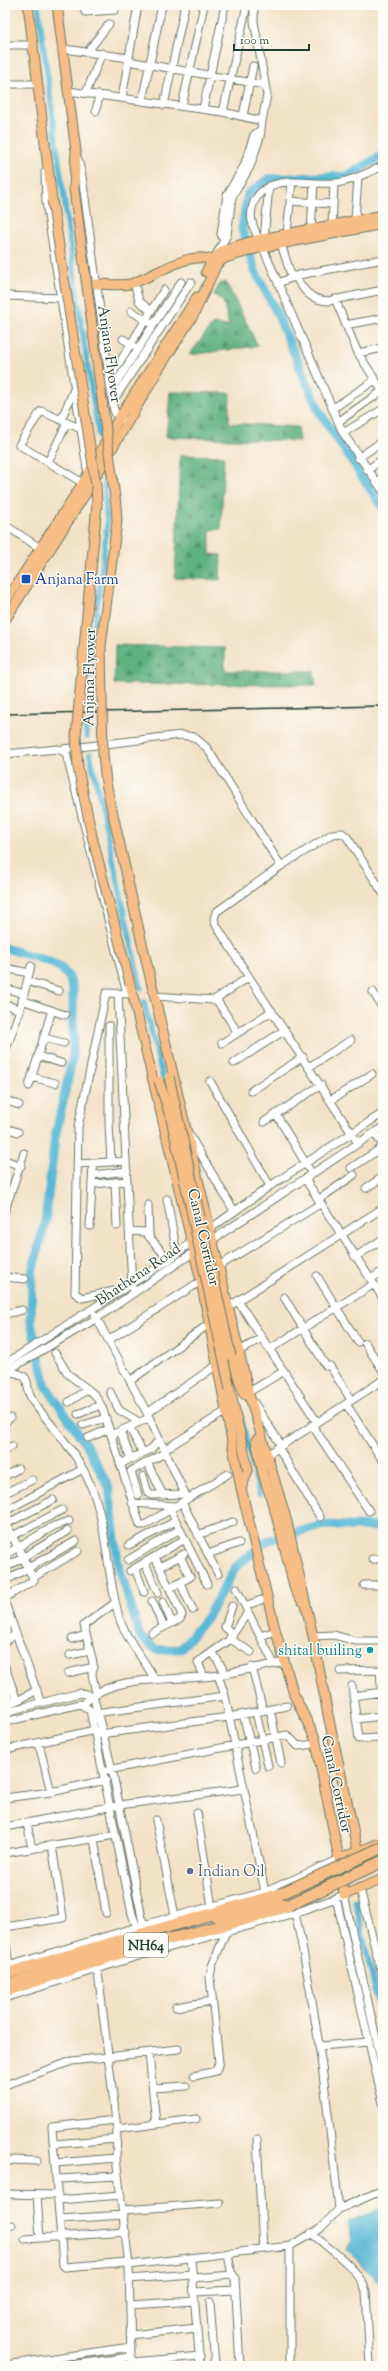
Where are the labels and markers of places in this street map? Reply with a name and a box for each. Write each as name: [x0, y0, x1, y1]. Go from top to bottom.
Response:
place label: Anjana Farm: [35, 570, 119, 591]
marker: Anjana Farm: [20, 573, 32, 585]
place label: shital builing: [278, 1641, 362, 1662]
marker: shital builing: [365, 1645, 375, 1655]
place label: Indian Oil: [198, 1862, 265, 1883]
marker: Indian Oil: [185, 1866, 195, 1876]

